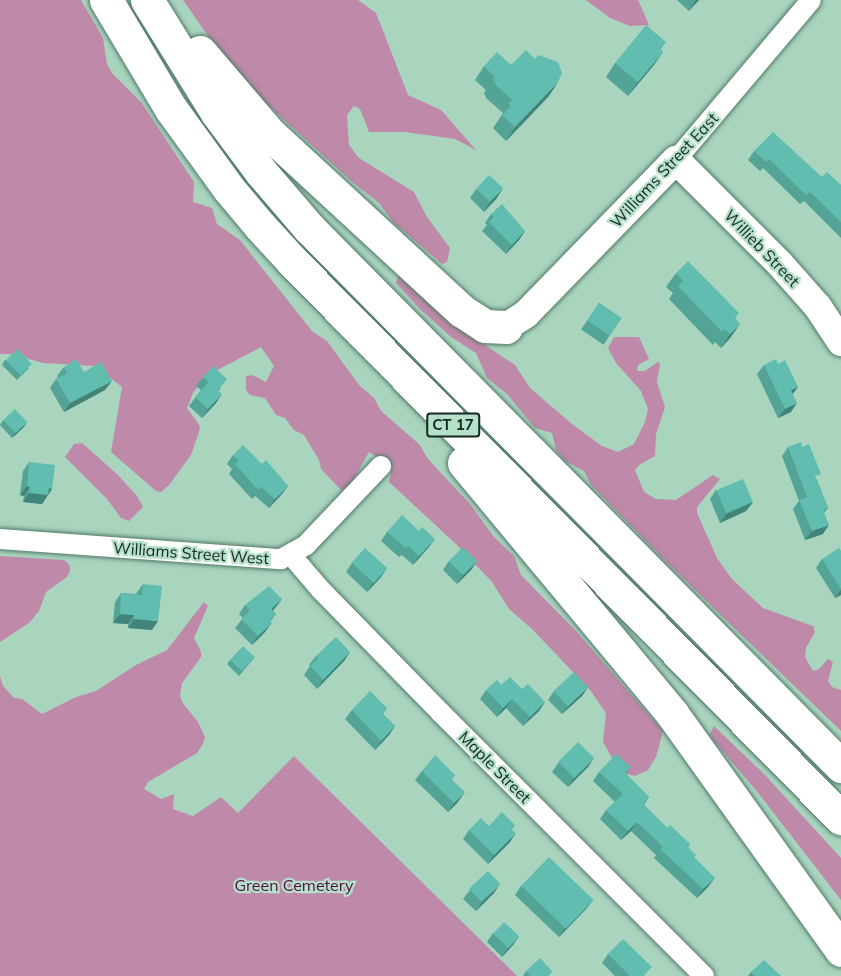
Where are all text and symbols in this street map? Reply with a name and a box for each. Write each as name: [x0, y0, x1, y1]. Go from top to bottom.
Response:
street label: Williams Street East: [606, 109, 722, 231]
street label: Willieb Street: [720, 205, 804, 291]
road number: CT 17: [426, 413, 480, 437]
street label: Williams Street West: [112, 538, 270, 568]
street label: Maple Street: [455, 727, 535, 807]
park label: Green Cemetery: [234, 875, 354, 895]

